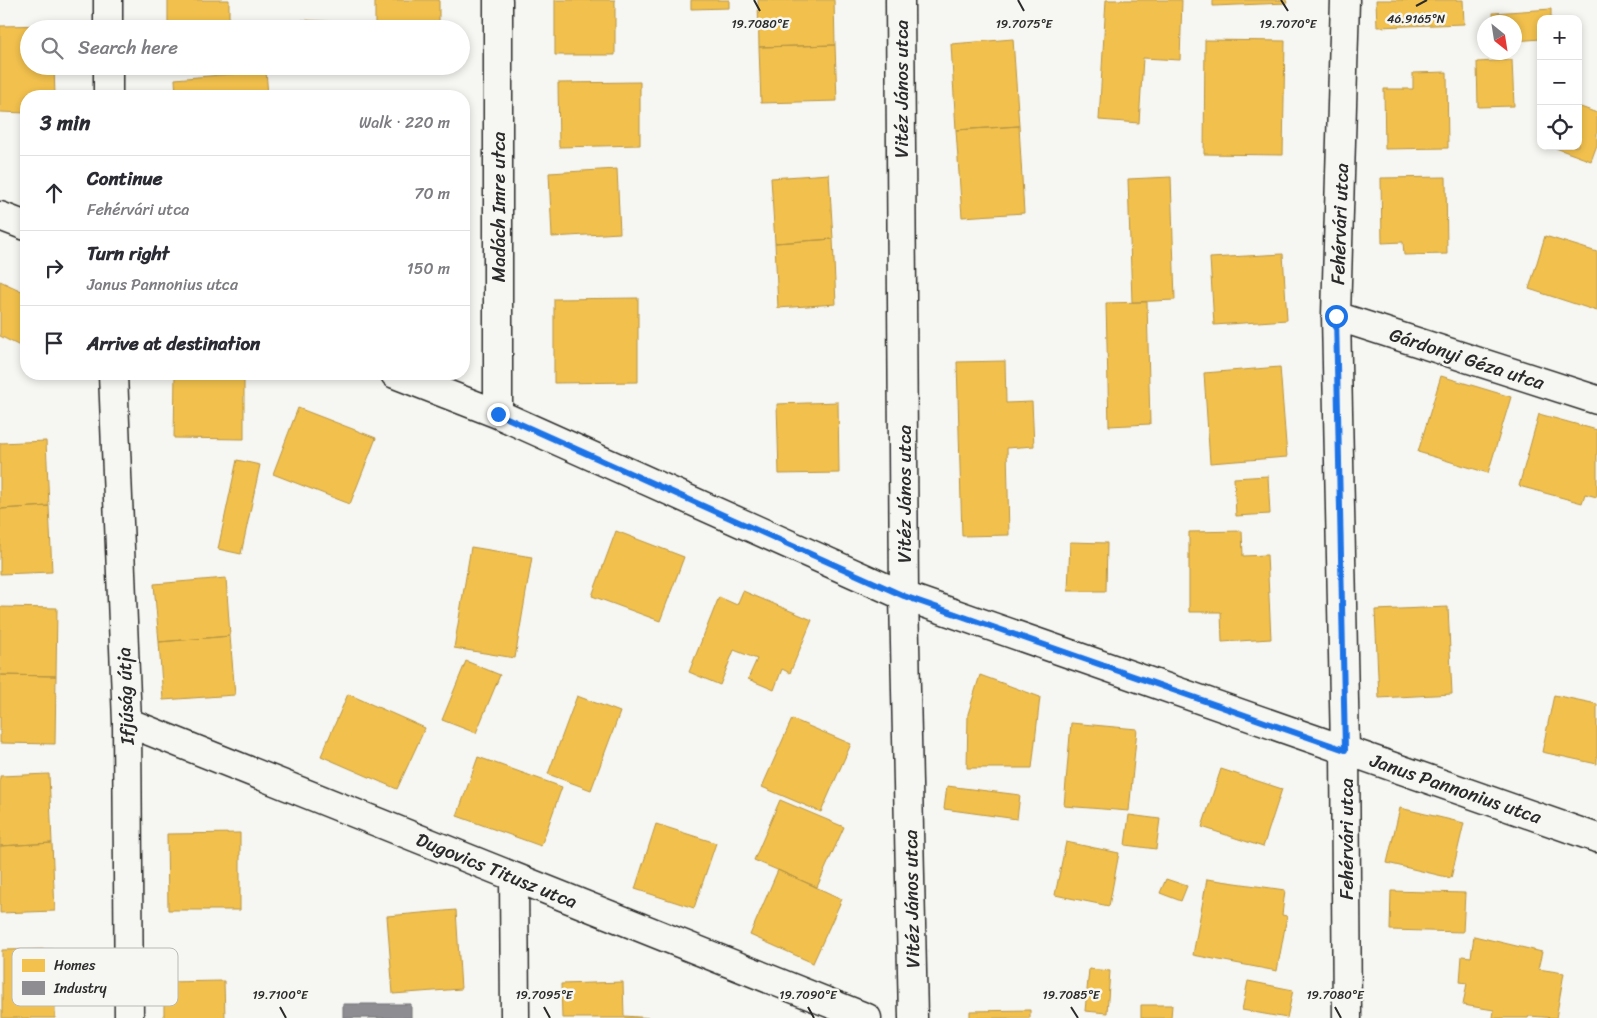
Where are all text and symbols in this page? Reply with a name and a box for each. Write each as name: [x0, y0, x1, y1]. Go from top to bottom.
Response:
text: 46.9165°N: [1387, 8, 1446, 30]
text: 19.7080°E: [731, 13, 790, 35]
text: 19.7075°E: [996, 13, 1054, 35]
text: 19.7070°E: [1260, 13, 1318, 35]
north arrow: [1477, 15, 1522, 60]
map controls: [1537, 15, 1582, 150]
button: +: [1537, 15, 1582, 60]
street label: Vitéz János utca: [885, 19, 918, 158]
search box: [20, 20, 470, 75]
text: Search here: [78, 31, 178, 64]
icon: search: [38, 34, 66, 62]
button: −: [1537, 60, 1582, 105]
text: 3 min: [40, 104, 90, 142]
button: locate: [1537, 105, 1582, 150]
text: Walk · 220 m: [359, 108, 450, 137]
street label: Madách Imre utca: [482, 131, 515, 282]
text: Continue: [87, 162, 163, 195]
street label: Fehérvári utca: [1321, 162, 1358, 285]
icon: ahead: [40, 179, 68, 207]
text: 70 m: [414, 179, 450, 208]
text: Fehérvári utca: [87, 195, 189, 224]
text: Turn right: [87, 237, 169, 270]
icon: right: [40, 254, 68, 282]
text: 150 m: [407, 254, 450, 283]
text: Janus Pannonius utca: [87, 270, 238, 299]
route start: [1325, 305, 1348, 328]
street label: Gárdonyi Géza utca: [1385, 318, 1549, 399]
text: Arrive at destination: [87, 327, 260, 360]
icon: arrive: [40, 329, 68, 357]
route end: [487, 403, 510, 426]
street label: Vitéz János utca: [888, 424, 921, 563]
street label: Ifjúság útja: [107, 646, 144, 746]
street label: Janus Pannonius utca: [1365, 743, 1546, 833]
street label: Fehérvári utca: [1330, 778, 1363, 900]
street label: Dugovics Titusz utca: [411, 823, 583, 918]
street label: Vitéz János utca: [894, 829, 929, 968]
legend: [12, 948, 178, 1006]
text: Homes: [54, 953, 96, 978]
text: Industry: [53, 976, 108, 1001]
text: 19.7100°E: [252, 984, 309, 1006]
text: 19.7095°E: [515, 984, 574, 1006]
text: 19.7090°E: [779, 984, 838, 1006]
text: 19.7085°E: [1043, 984, 1101, 1006]
text: 19.7080°E: [1306, 984, 1365, 1006]

